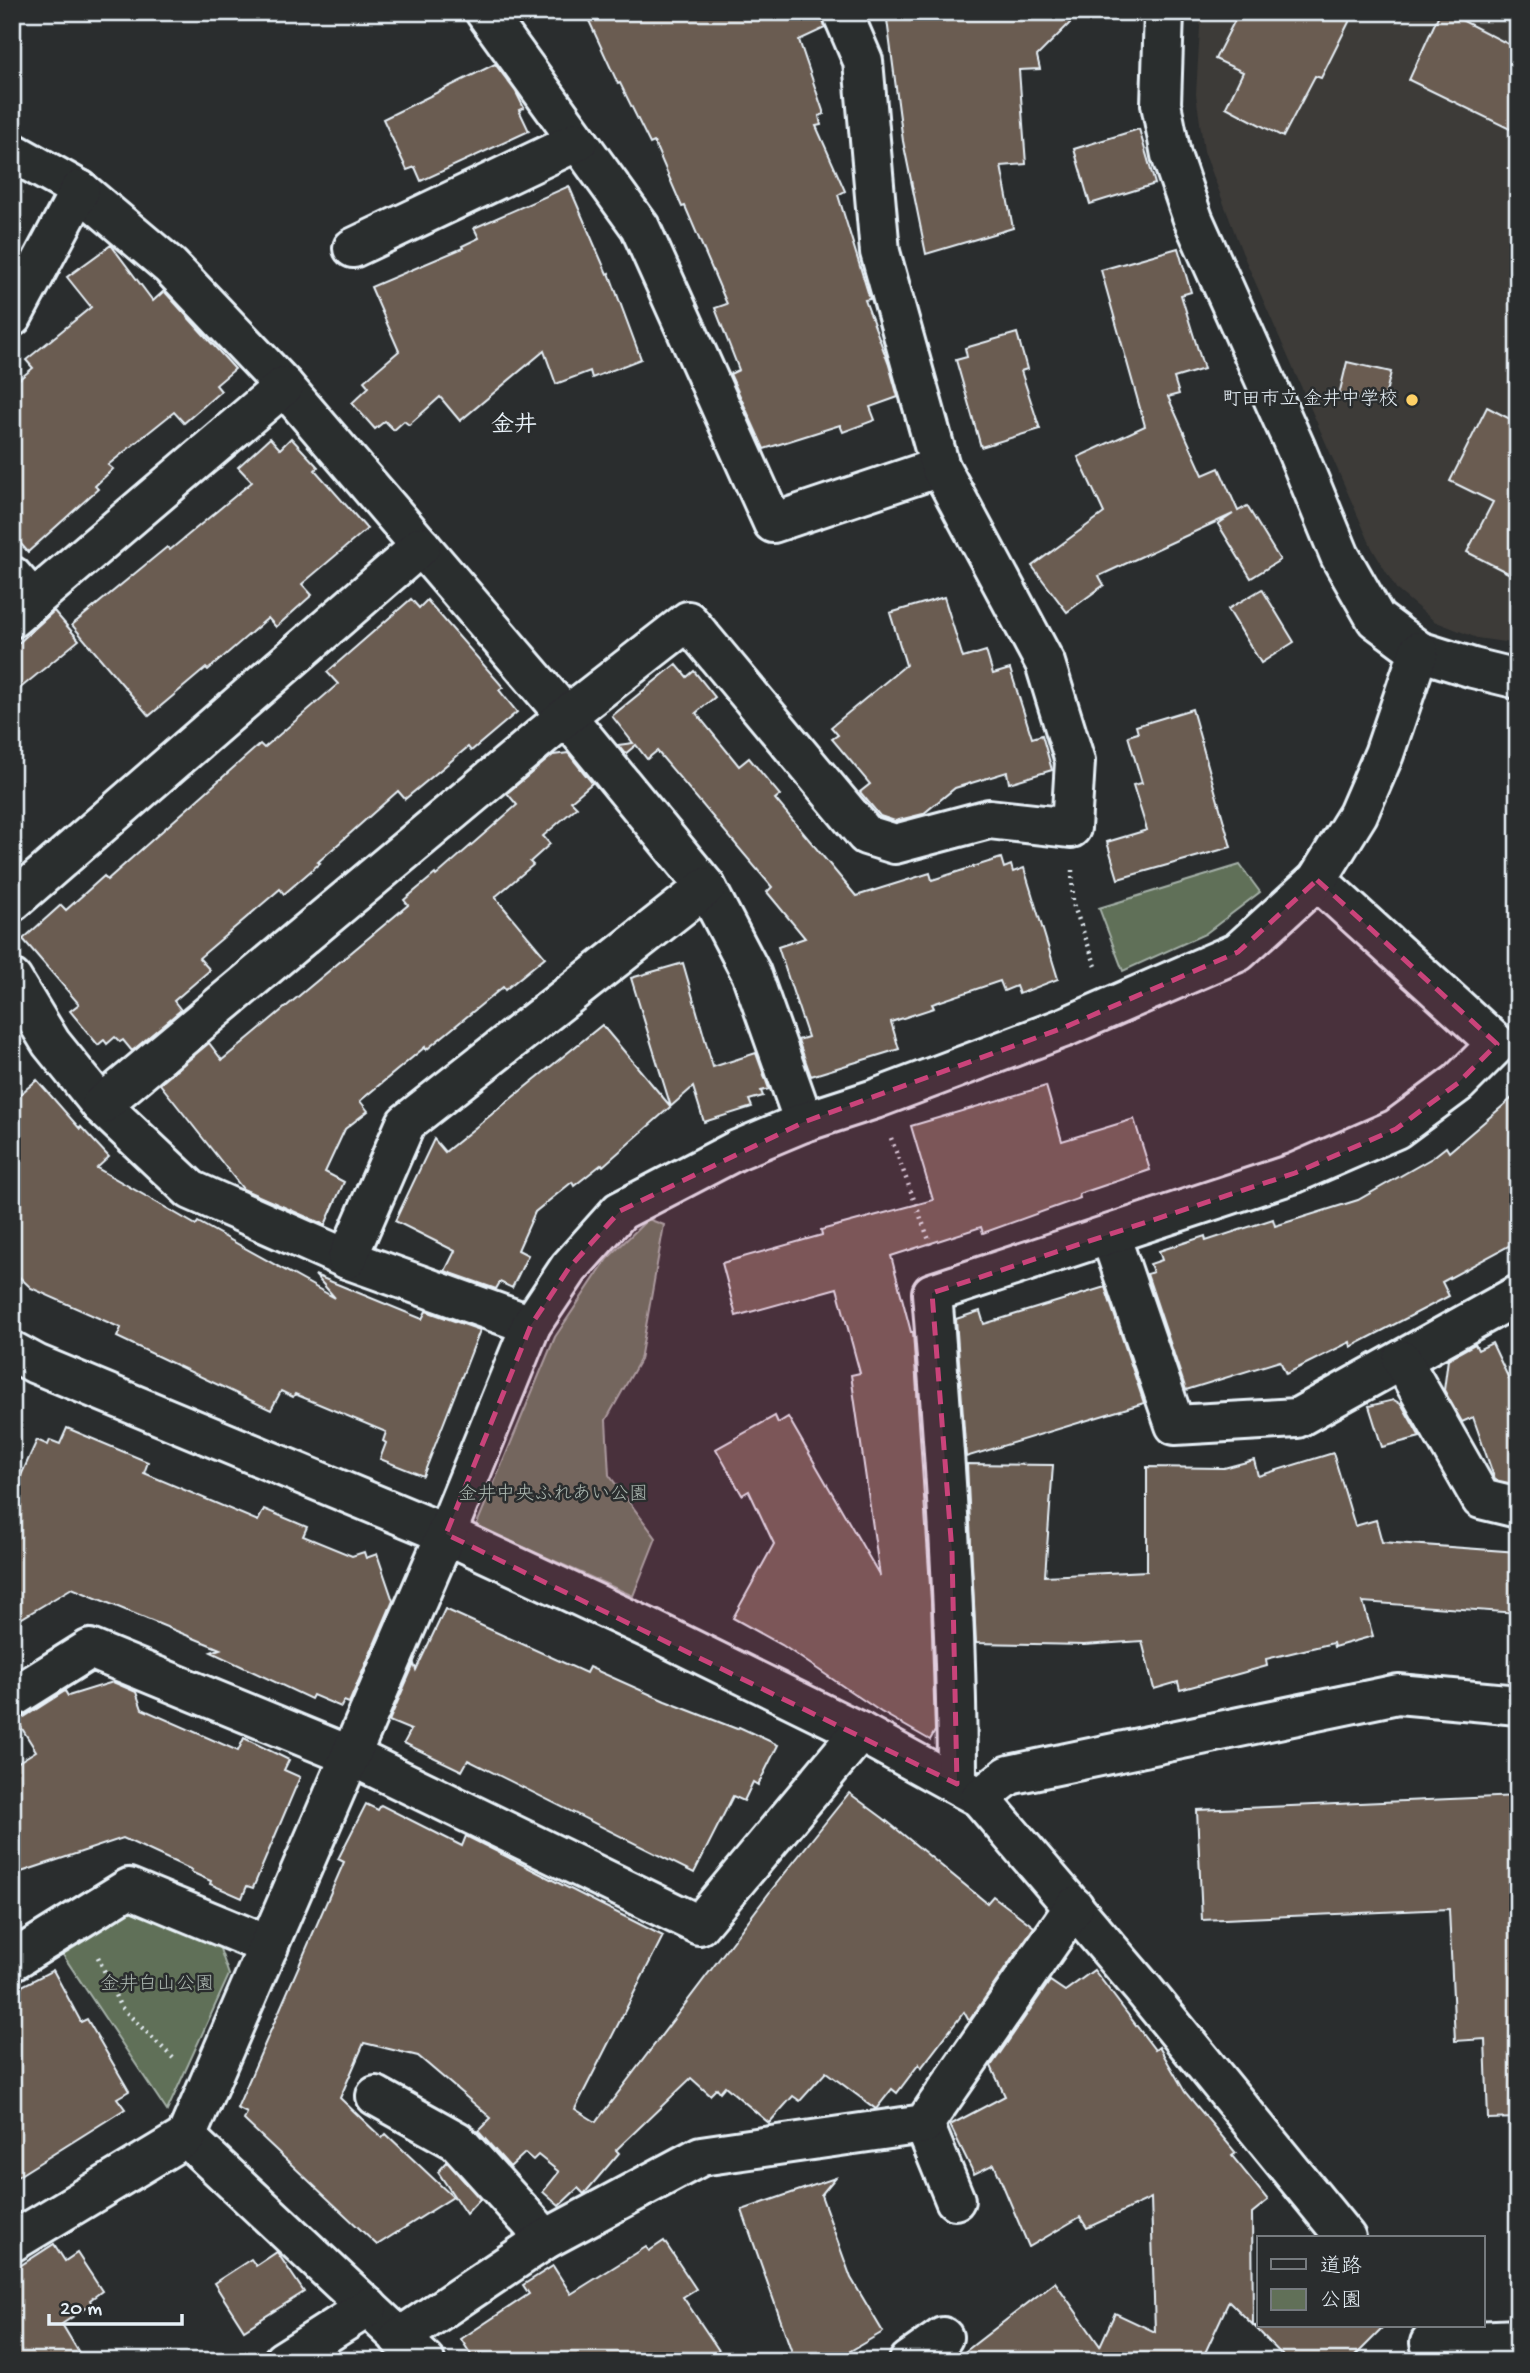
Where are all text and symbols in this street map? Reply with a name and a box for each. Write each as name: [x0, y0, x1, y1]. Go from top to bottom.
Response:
place label: 町田市立 金井中学校: [1222, 388, 1398, 412]
marker: 町田市立 金井中学校: [1404, 392, 1420, 408]
district label: 金井: [491, 412, 537, 440]
park label: 金井中央ふれあい公園: [458, 1483, 648, 1507]
park label: 金井白山公園: [100, 1973, 214, 1997]
legend: [1257, 2236, 1484, 2328]
text: 道路: [1320, 2255, 1362, 2281]
scale bar: [49, 2282, 182, 2326]
text: 公園: [1320, 2290, 1362, 2315]
text: 20 m: [60, 2298, 102, 2323]

